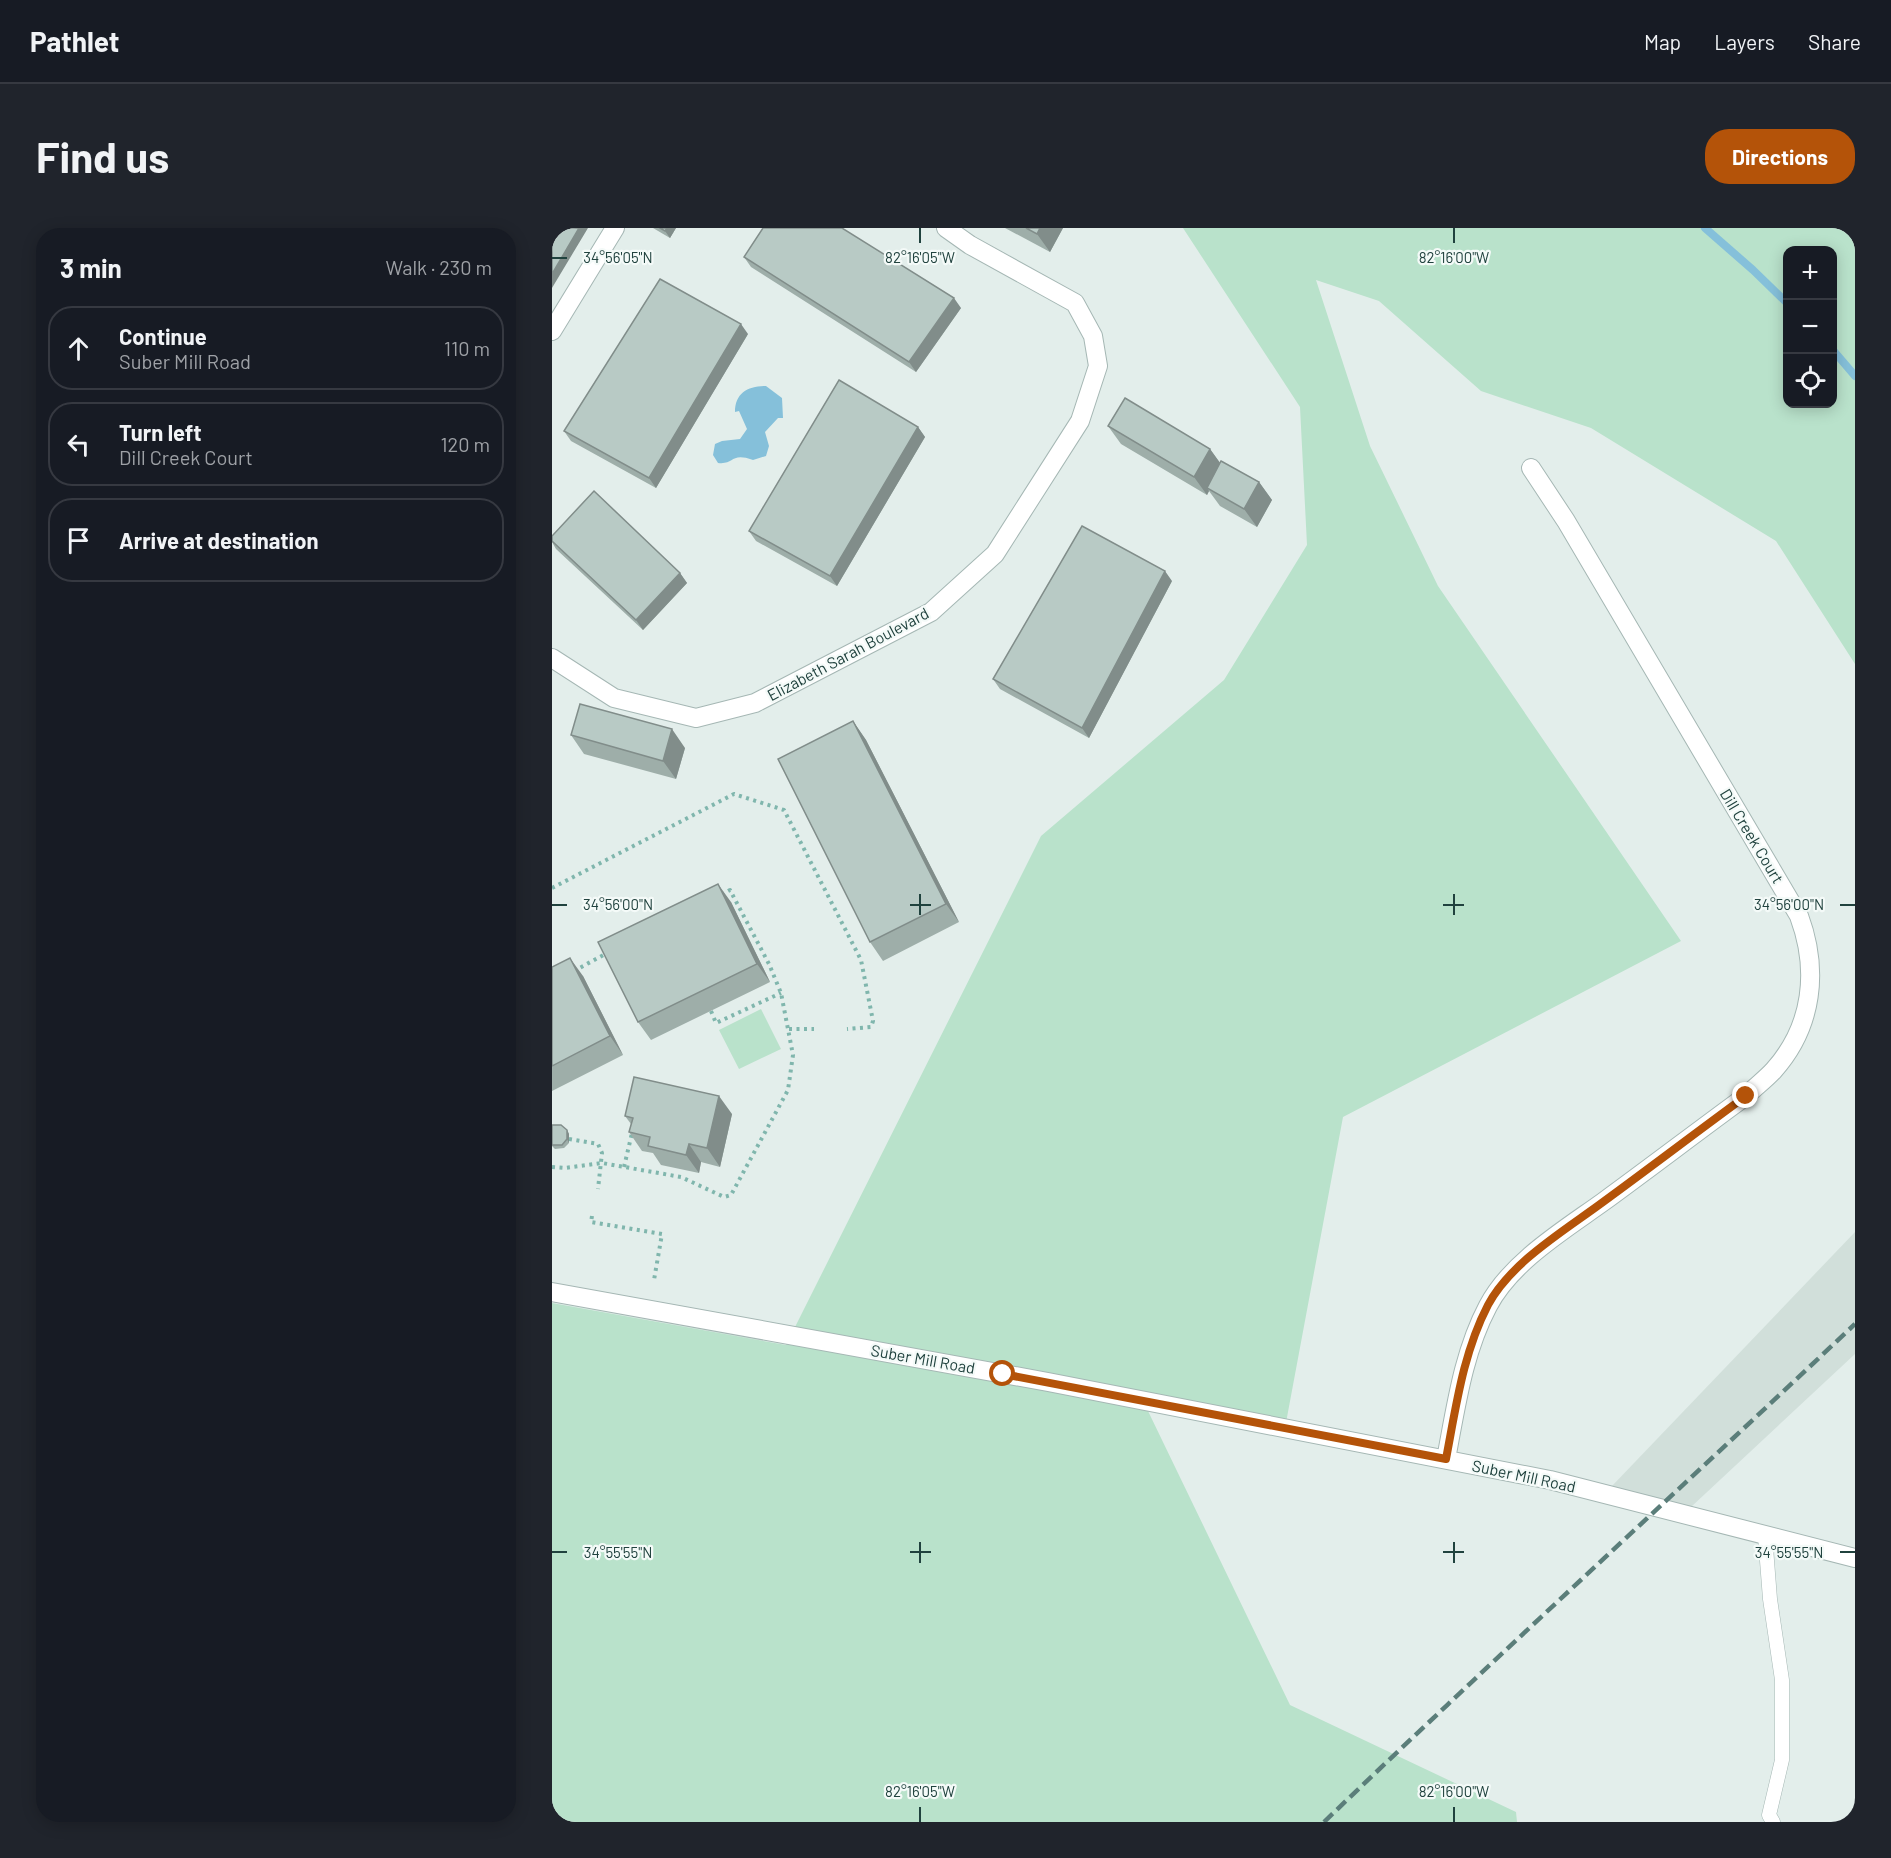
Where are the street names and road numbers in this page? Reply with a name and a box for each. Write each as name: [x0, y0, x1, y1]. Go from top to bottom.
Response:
street label: Elizabeth Sarah Boulevard: [764, 603, 932, 704]
street label: Dill Creek Court: [1717, 785, 1788, 887]
street label: Suber Mill Road: [869, 1340, 977, 1377]
street label: Suber Mill Road: [1471, 1455, 1578, 1496]

